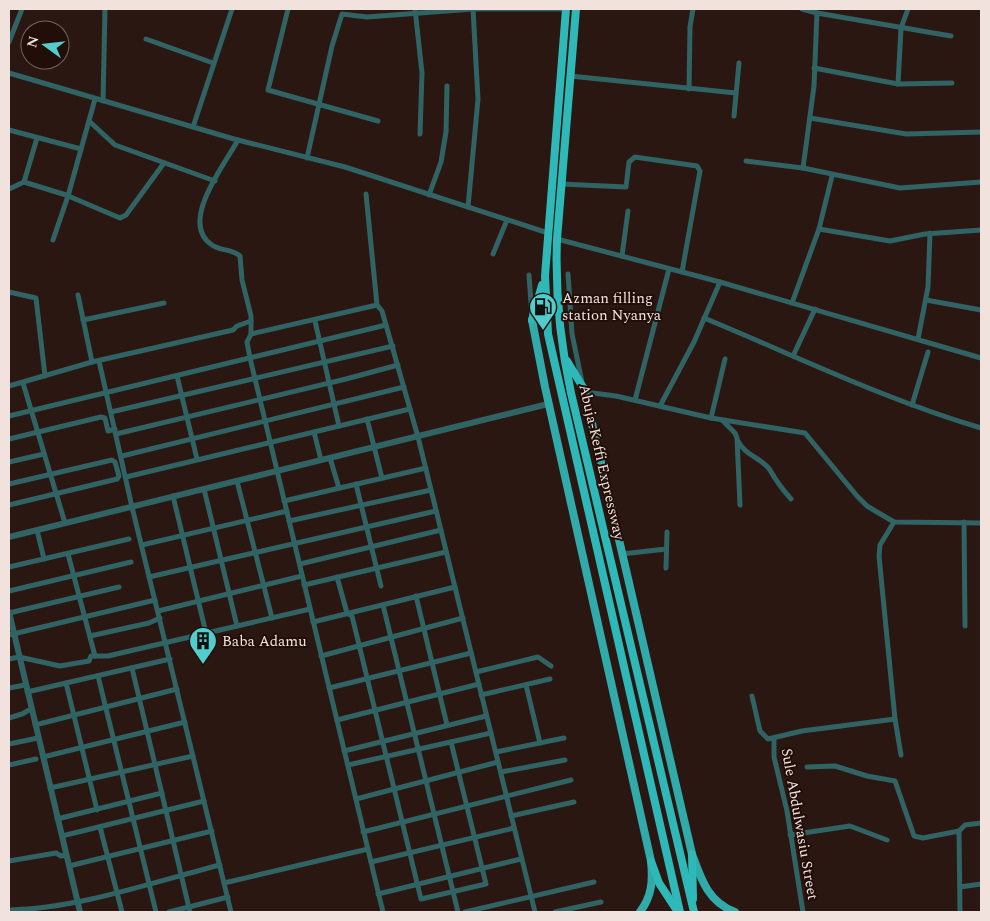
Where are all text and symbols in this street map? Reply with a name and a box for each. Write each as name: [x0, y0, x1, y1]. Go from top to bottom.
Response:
north arrow: [20, 20, 70, 70]
text: N: [21, 34, 45, 50]
place label: Azman filling station Nyanya: [562, 287, 662, 327]
fuel station icon: Azman filling station Nyanya: [528, 292, 558, 331]
street label: Abuja-Keffi Expressway: [572, 382, 631, 543]
building icon: Baba Adamu: [188, 626, 218, 665]
place label: Baba Adamu: [222, 630, 307, 653]
street label: Sule Abdulwasiu Street: [775, 746, 824, 902]

